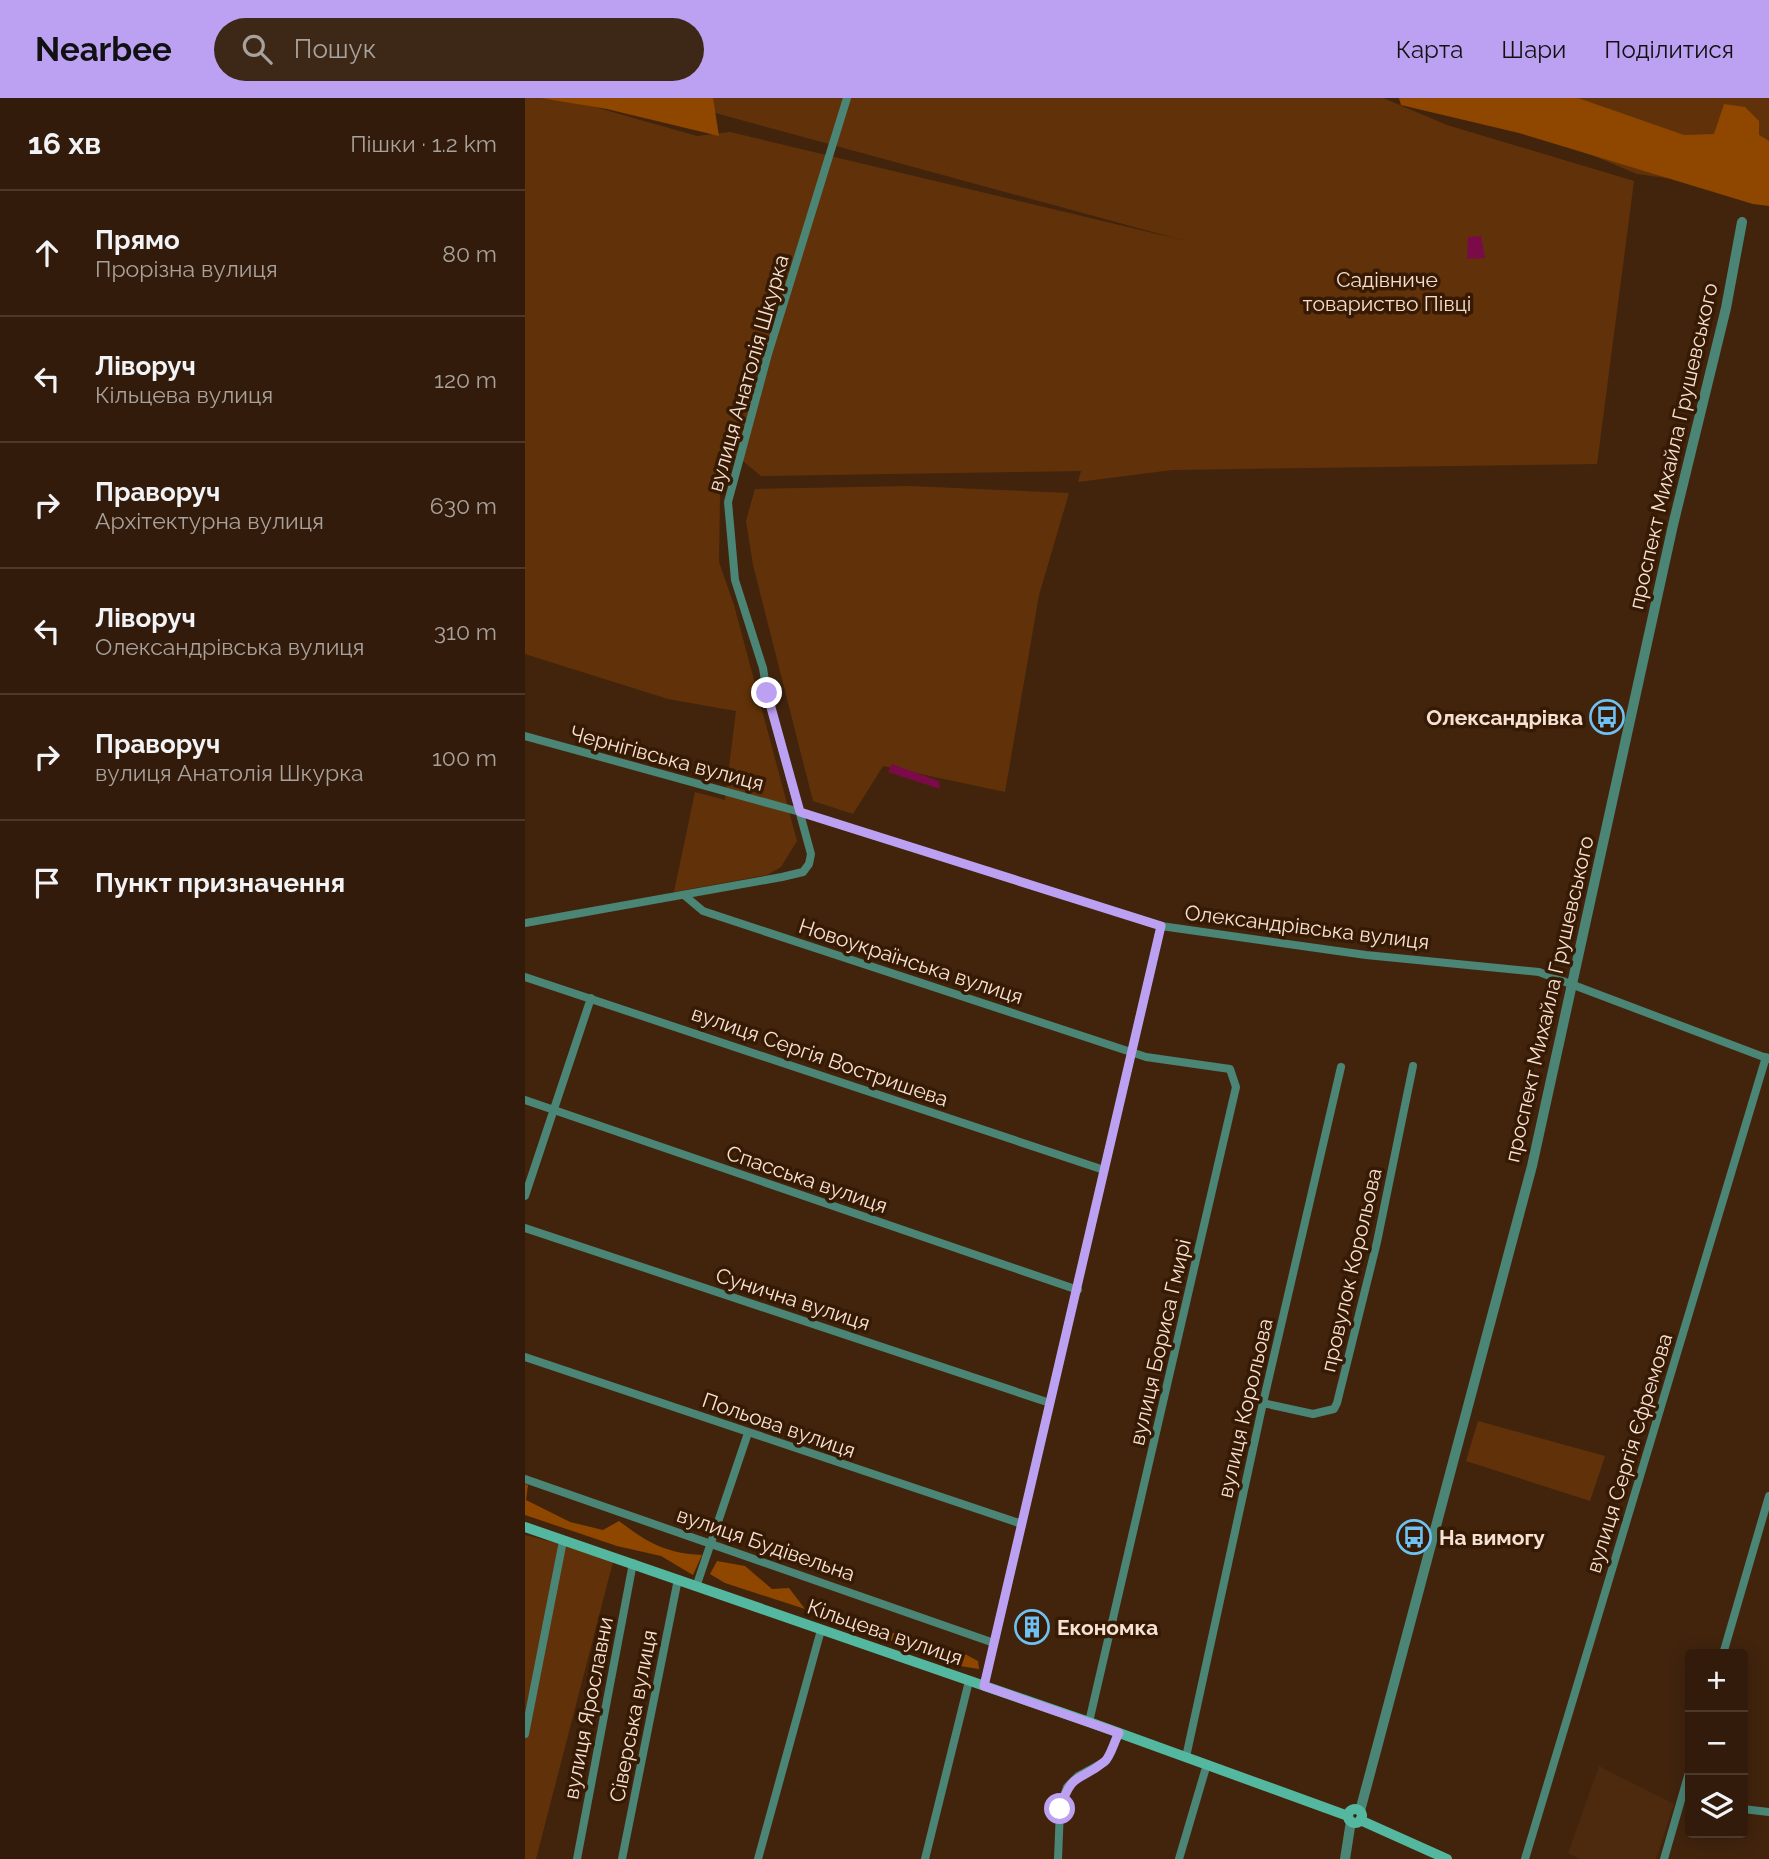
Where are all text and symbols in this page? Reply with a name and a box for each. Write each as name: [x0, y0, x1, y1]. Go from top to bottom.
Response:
search box: [214, 18, 704, 81]
text: Nearbee: [35, 30, 172, 69]
icon: search: [238, 30, 276, 68]
text: Пошук: [294, 34, 376, 64]
text: Карта: [1396, 35, 1463, 64]
text: Шари: [1501, 35, 1566, 64]
text: Поділитися: [1604, 35, 1734, 64]
text: 16 хв: [28, 126, 101, 161]
text: Пішки · 1.2 km: [350, 130, 497, 157]
text: Прямо: [95, 225, 180, 255]
icon: ahead: [28, 234, 66, 272]
text: 80 m: [442, 240, 497, 267]
street label: вулиця Анатолія Шкурка: [702, 252, 794, 494]
text: Прорізна вулиця: [95, 255, 278, 282]
park label: Садівниче товариство Півці: [1303, 267, 1471, 316]
street label: проспект Михайла Грушевського: [1623, 280, 1723, 612]
text: Ліворуч: [95, 351, 196, 381]
icon: left: [28, 360, 66, 398]
text: 120 m: [434, 366, 497, 393]
text: Кільцева вулиця: [95, 381, 273, 408]
text: Праворуч: [95, 477, 220, 507]
icon: right: [28, 486, 66, 524]
text: 630 m: [430, 492, 497, 519]
text: Архітектурна вулиця: [95, 507, 324, 534]
text: Ліворуч: [95, 603, 196, 633]
icon: left: [28, 612, 66, 650]
text: 310 m: [434, 618, 497, 645]
text: Олександрівська вулиця: [95, 633, 365, 660]
route end: [751, 677, 782, 708]
bus stop icon: Олександрівка: [1588, 698, 1626, 736]
place label: Олександрівка: [1426, 705, 1583, 730]
street label: Чернігівська вулиця: [567, 720, 767, 796]
text: Праворуч: [95, 729, 220, 759]
icon: right: [28, 738, 66, 776]
text: 100 m: [432, 744, 497, 771]
text: вулиця Анатолія Шкурка: [95, 759, 364, 786]
street label: проспект Михайла Грушевського: [1499, 833, 1599, 1165]
icon: arrive: [28, 864, 66, 902]
text: Пункт призначення: [95, 868, 345, 898]
street label: Олександрівська вулиця: [1183, 900, 1431, 954]
street label: Новоукраїнська вулиця: [796, 913, 1026, 1009]
street label: вулиця Сергія Востришева: [688, 1000, 952, 1112]
street label: Спасська вулиця: [723, 1140, 891, 1218]
street label: провулок Корольова: [1315, 1166, 1387, 1374]
street label: вулиця Бориса Гмирі: [1124, 1236, 1196, 1448]
street label: Сунична вулиця: [713, 1262, 873, 1336]
street label: вулиця Корольова: [1212, 1316, 1278, 1500]
street label: вулиця Сергія Єфремова: [1581, 1330, 1677, 1576]
street label: Польова вулиця: [699, 1387, 859, 1463]
street label: вулиця Будівельна: [674, 1502, 858, 1586]
bus stop icon: На вимогу: [1395, 1518, 1433, 1556]
place label: На вимогу: [1439, 1525, 1545, 1550]
street label: Кільцева вулиця: [804, 1594, 966, 1670]
building icon: Економка: [1013, 1608, 1051, 1646]
street label: вулиця Ярославни: [558, 1615, 618, 1801]
place label: Економка: [1057, 1615, 1158, 1640]
street label: Сіверська вулиця: [604, 1628, 662, 1804]
map controls: [1685, 1649, 1748, 1838]
button: +: [1685, 1649, 1748, 1712]
button: −: [1685, 1712, 1748, 1775]
button: layers: [1685, 1775, 1748, 1838]
route start: [1044, 1793, 1075, 1824]

